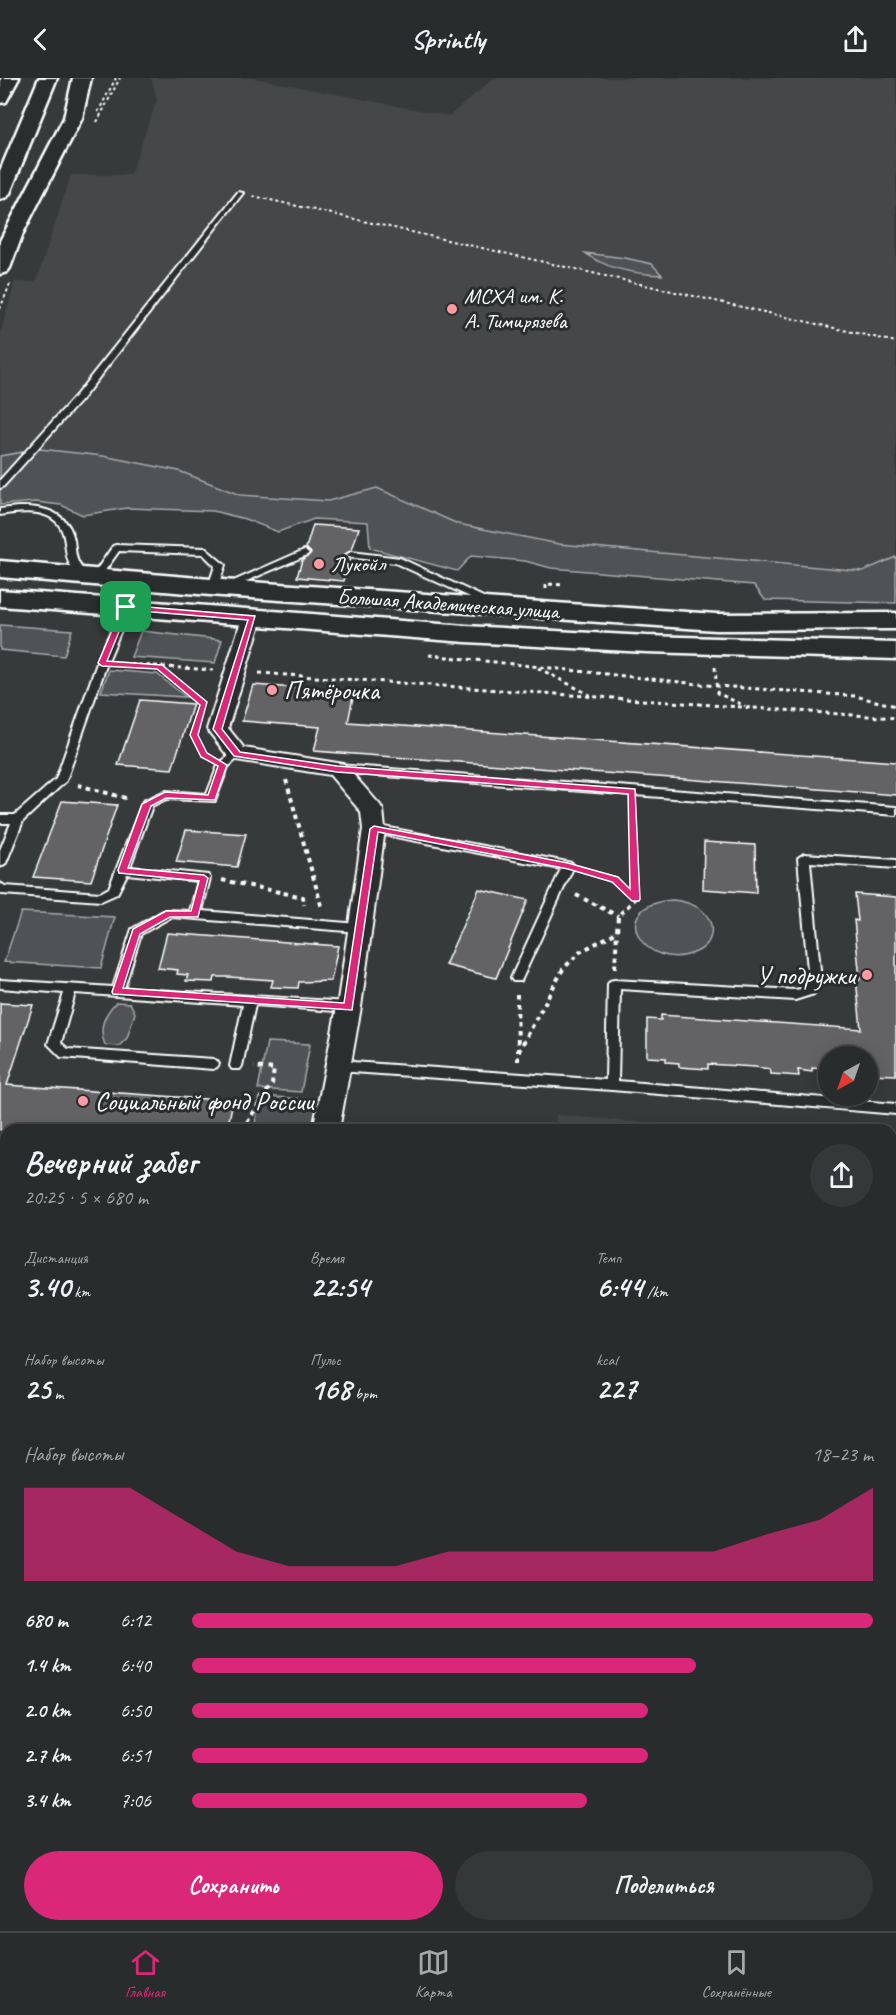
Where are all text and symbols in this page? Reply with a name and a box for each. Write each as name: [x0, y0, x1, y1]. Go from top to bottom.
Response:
text: Sprintly: [411, 22, 485, 56]
icon: back: [24, 23, 57, 56]
icon: share: [839, 23, 872, 56]
place label: МСХА им. К. А. Тимирязева: [464, 282, 568, 335]
marker: МСХА им. К. А. Тимирязева: [445, 302, 459, 316]
place label: Лукойл: [331, 550, 388, 578]
marker: Лукойл: [312, 557, 326, 571]
pin: [100, 581, 151, 632]
street label: Большая Академическая улица: [336, 582, 562, 626]
icon: arrive: [109, 590, 142, 623]
place label: Пятёрочка: [284, 674, 381, 707]
marker: Пятёрочка: [265, 683, 279, 697]
place label: У подружки: [756, 959, 858, 992]
marker: У подружки: [860, 968, 874, 982]
north arrow: [818, 1046, 878, 1106]
map controls: [818, 1046, 878, 1106]
place label: Социальный фонд России: [95, 1085, 315, 1118]
marker: Социальный фонд России: [76, 1094, 90, 1108]
text: Вечерний забег: [24, 1141, 197, 1183]
button: share: [810, 1144, 873, 1207]
text: 20:25 · 5 × 680 m: [24, 1185, 148, 1210]
text: Дистанция: [24, 1248, 88, 1268]
text: Время: [310, 1248, 344, 1268]
text: Темп: [596, 1248, 622, 1268]
text: 3.40: [24, 1268, 70, 1306]
text: 22:54: [310, 1268, 369, 1306]
text: 6:44: [596, 1268, 643, 1306]
text: km: [70, 1282, 90, 1302]
text: /km: [643, 1282, 668, 1302]
text: Набор высоты: [24, 1350, 103, 1370]
text: Пульс: [310, 1350, 341, 1370]
text: kcal: [596, 1350, 617, 1370]
text: 25: [24, 1370, 51, 1408]
text: 168: [310, 1370, 351, 1408]
text: 227: [596, 1370, 636, 1408]
text: m: [51, 1384, 63, 1404]
text: bpm: [351, 1384, 377, 1404]
text: Набор высоты: [24, 1442, 123, 1467]
text: 18–23 m: [812, 1442, 873, 1467]
text: 680 m: [24, 1608, 68, 1633]
text: 6:12: [120, 1608, 151, 1633]
text: 1.4 km: [24, 1653, 71, 1678]
text: 6:40: [120, 1653, 151, 1678]
text: 2.0 km: [24, 1698, 71, 1723]
text: 6:50: [120, 1698, 151, 1723]
text: 2.7 km: [24, 1743, 70, 1768]
text: 6:51: [120, 1743, 151, 1768]
text: 3.4 km: [24, 1788, 71, 1813]
text: 7:06: [120, 1788, 151, 1813]
button: Сохранить: [24, 1851, 443, 1920]
button: Поделиться: [455, 1851, 873, 1920]
tab: Главная: [125, 1946, 165, 2002]
tab: Карта: [415, 1946, 452, 2002]
tab: Сохранённые: [702, 1946, 771, 2002]

